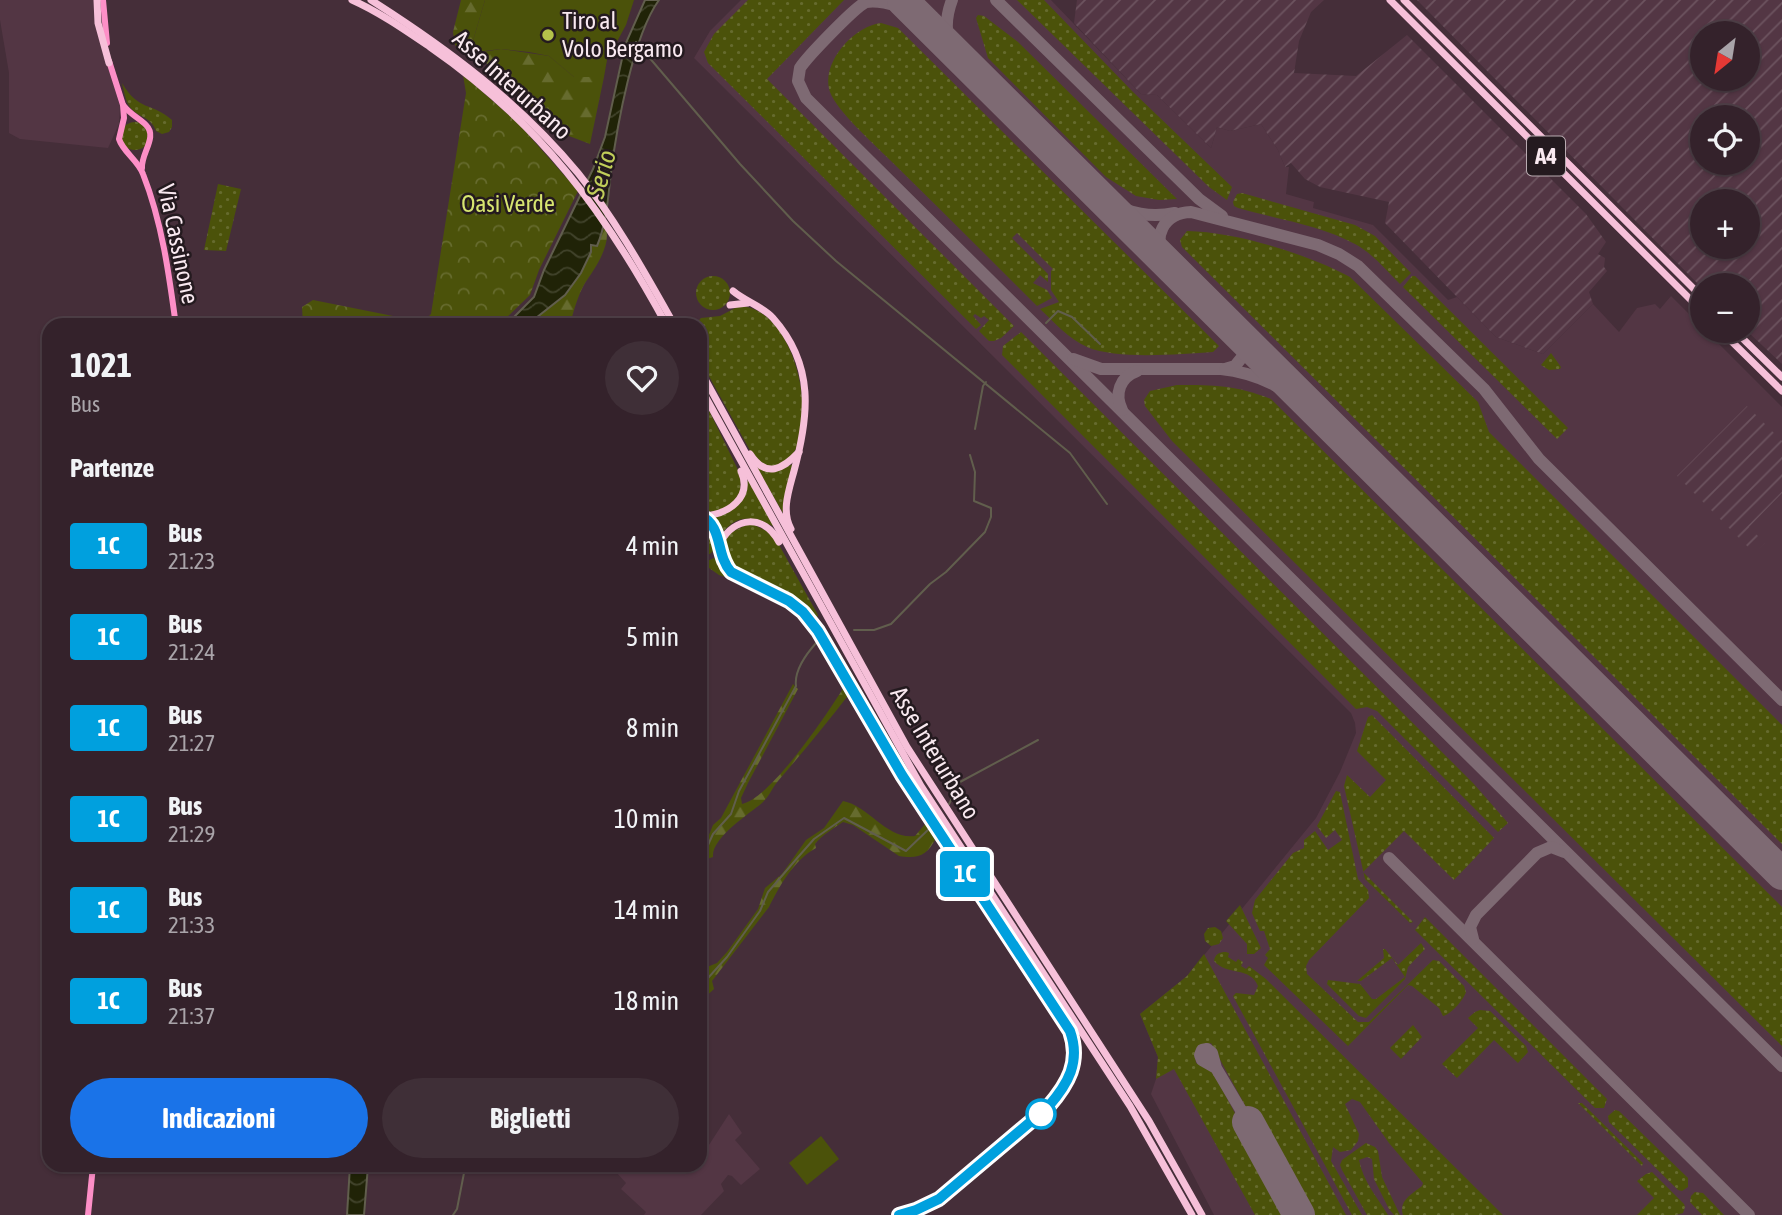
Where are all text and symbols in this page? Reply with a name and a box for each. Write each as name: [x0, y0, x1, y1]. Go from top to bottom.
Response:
place label: Tiro al Volo Bergamo: [562, 7, 683, 62]
north arrow: [1690, 21, 1760, 91]
map controls: [1690, 21, 1760, 343]
street label: Asse Interurbano: [448, 25, 577, 145]
marker: Tiro al Volo Bergamo: [540, 27, 556, 43]
button: locate: [1690, 105, 1760, 175]
road number: A4: [1527, 136, 1565, 176]
water label: Serio: [580, 147, 622, 202]
street label: Via Cassinone: [153, 182, 204, 306]
button: +: [1690, 189, 1760, 259]
park label: Oasi Verde: [461, 190, 555, 217]
button: −: [1690, 273, 1760, 343]
button: heart: [605, 341, 679, 415]
text: 1021: [70, 346, 132, 384]
text: Bus: [70, 391, 100, 417]
text: Partenze: [70, 453, 154, 483]
text: Bus: [168, 518, 202, 548]
text: 4 min: [626, 531, 679, 561]
text: 1C: [97, 532, 120, 559]
text: 21:23: [168, 548, 215, 574]
text: Bus: [168, 609, 202, 639]
text: 5 min: [626, 622, 679, 652]
text: 1C: [97, 623, 120, 650]
text: 21:24: [168, 639, 215, 665]
street label: Asse Interurbano: [885, 682, 985, 824]
text: Bus: [168, 700, 202, 730]
text: 8 min: [626, 713, 679, 743]
text: 1C: [97, 714, 120, 741]
text: 21:27: [168, 730, 215, 756]
text: Bus: [168, 791, 202, 821]
text: 10 min: [614, 804, 679, 834]
text: 1C: [97, 805, 120, 832]
text: 21:29: [168, 821, 215, 847]
line badge: 1C: [934, 851, 996, 897]
text: 1C: [954, 860, 976, 887]
text: Bus: [168, 882, 202, 912]
text: 14 min: [614, 895, 679, 925]
text: 1C: [97, 896, 120, 923]
text: 21:33: [168, 912, 215, 938]
text: Bus: [168, 973, 202, 1003]
text: 18 min: [614, 986, 679, 1016]
text: 1C: [97, 987, 120, 1014]
text: 21:37: [168, 1003, 215, 1029]
button: Indicazioni: [70, 1078, 368, 1158]
button: Biglietti: [382, 1078, 679, 1158]
unlabelled marker: [1026, 1099, 1056, 1129]

